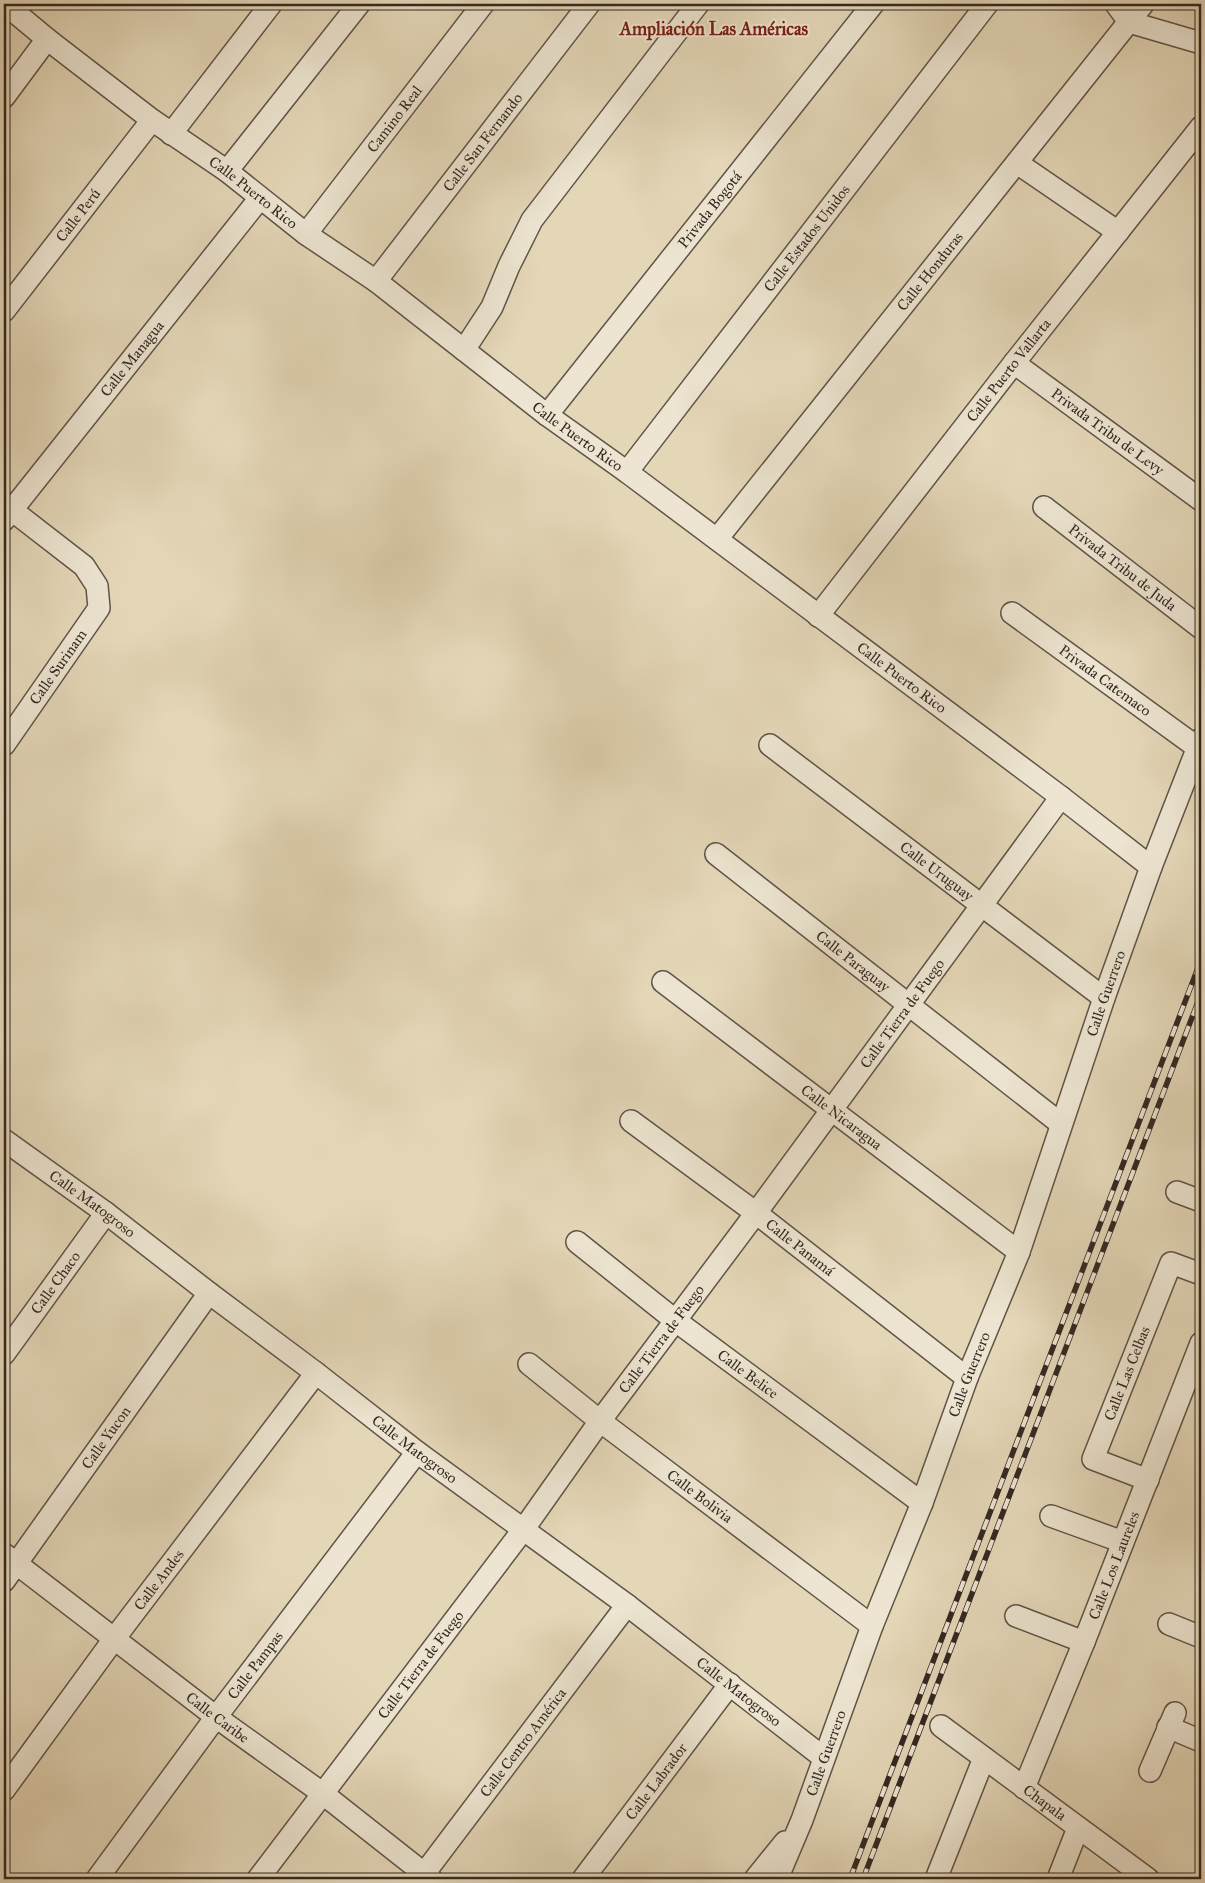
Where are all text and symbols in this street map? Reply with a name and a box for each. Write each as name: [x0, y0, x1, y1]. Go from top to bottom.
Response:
district label: Ampliación Las Américas: [619, 18, 809, 41]
street label: Camino Real: [363, 81, 426, 156]
street label: Calle San Fernando: [439, 89, 526, 195]
street label: Calle Puerto Rico: [206, 152, 301, 233]
street label: Privada Bogotá: [674, 167, 746, 252]
street label: Calle Estados Unidos: [760, 181, 854, 295]
street label: Calle Perú: [52, 185, 104, 246]
street label: Calle Honduras: [893, 228, 967, 315]
street label: Calle Puerto Vallarta: [963, 315, 1055, 426]
street label: Calle Managua: [97, 317, 168, 400]
street label: Privada Tribu de Levy: [1048, 384, 1168, 479]
street label: Calle Puerto Rico: [529, 398, 627, 475]
street label: Privada Tribu de Juda: [1065, 520, 1180, 615]
street label: Calle Surinam: [26, 626, 91, 708]
street label: Calle Puerto Rico: [853, 638, 950, 717]
street label: Privada Catemaco: [1055, 641, 1155, 720]
street label: Calle Uruguay: [896, 838, 978, 905]
street label: Calle Paraguay: [812, 927, 894, 996]
street label: Calle Guerrero: [1083, 948, 1129, 1039]
street label: Calle Tierra de Fuego: [856, 955, 948, 1072]
street label: Calle Nicaragua: [797, 1081, 886, 1154]
street label: Calle Matogroso: [46, 1166, 139, 1242]
street label: Calle Panamá: [762, 1215, 838, 1280]
street label: Calle Chaco: [27, 1248, 84, 1318]
street label: Calle Tierra de Fuego: [615, 1281, 708, 1397]
street label: Calle Las Celbas: [1100, 1324, 1154, 1423]
street label: Calle Guerrero: [945, 1329, 994, 1420]
street label: Calle Belice: [714, 1346, 782, 1403]
street label: Calle Yucon: [78, 1403, 134, 1472]
street label: Calle Matogroso: [368, 1411, 461, 1487]
street label: Calle Bolivia: [663, 1466, 737, 1527]
street label: Calle Los Laureles: [1085, 1509, 1143, 1622]
street label: Calle Andes: [130, 1546, 188, 1614]
street label: Calle Tierra de Fuego: [374, 1607, 468, 1722]
street label: Calle Pampas: [224, 1628, 287, 1703]
street label: Calle Matogroso: [693, 1653, 785, 1730]
street label: Calle Centro América: [476, 1684, 570, 1801]
street label: Calle Caribe: [182, 1688, 253, 1747]
street label: Calle Guerrero: [802, 1708, 850, 1799]
street label: Calle Labrador: [622, 1739, 691, 1824]
street label: Chapala: [1020, 1781, 1070, 1825]

